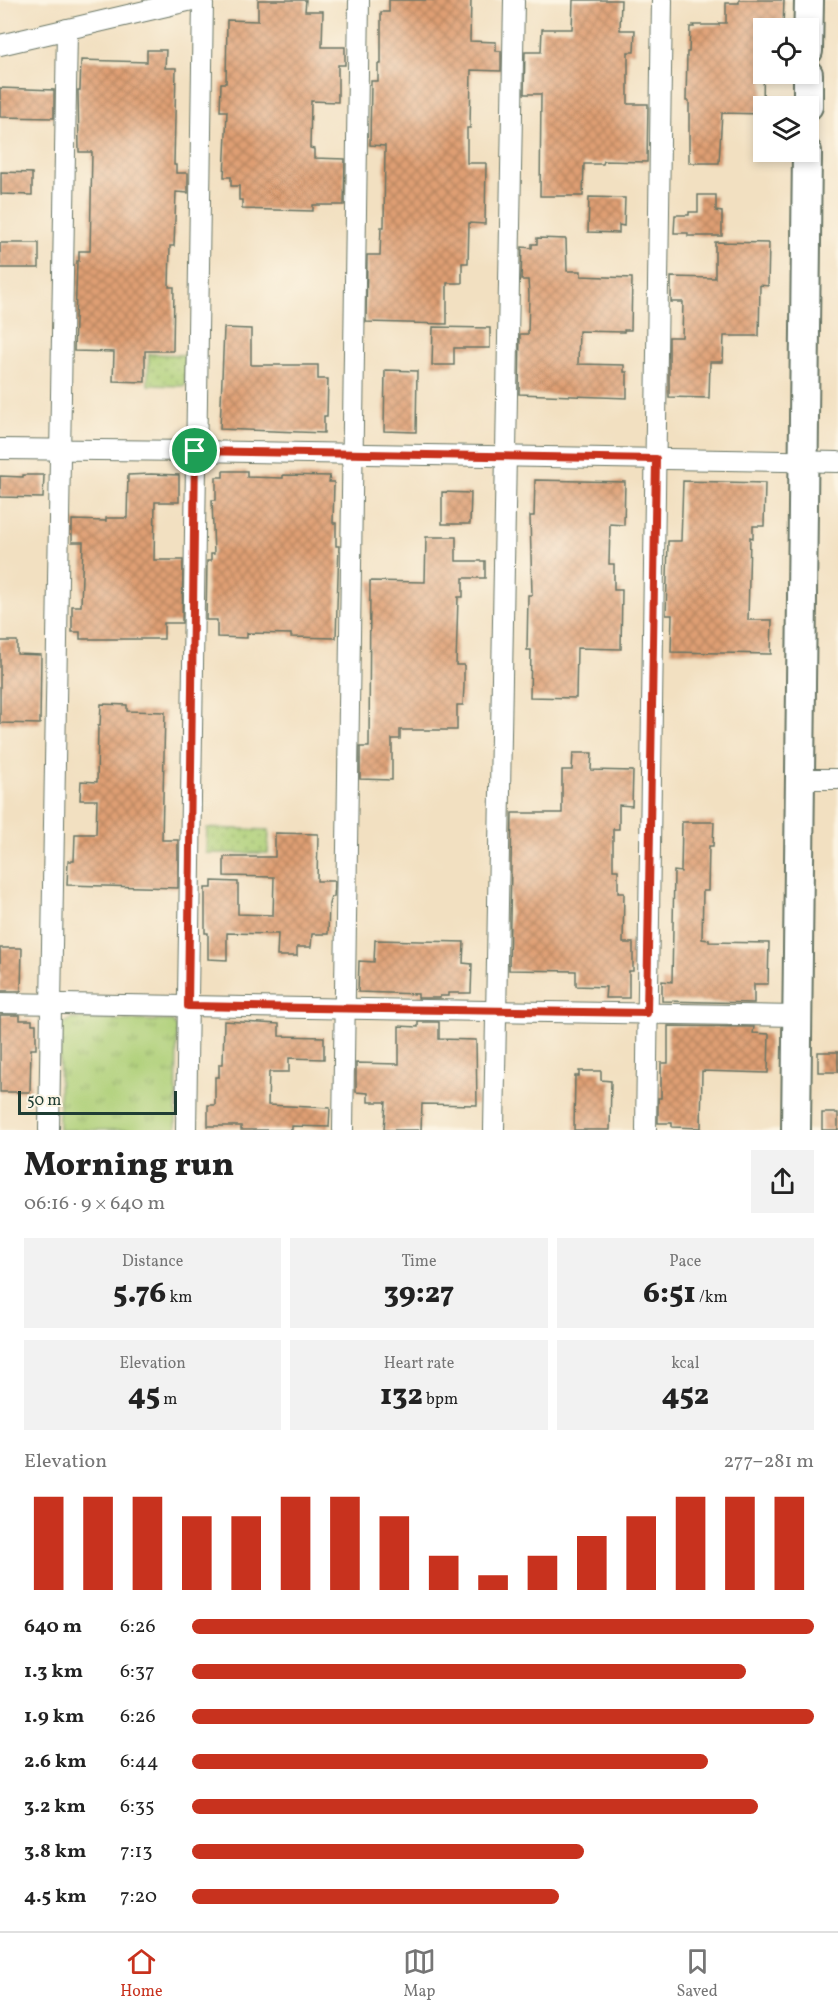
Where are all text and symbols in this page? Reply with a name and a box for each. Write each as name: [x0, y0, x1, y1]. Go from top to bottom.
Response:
map controls: [753, 18, 819, 162]
button: locate: [753, 18, 819, 84]
button: layers: [753, 96, 819, 162]
pin: [169, 425, 220, 476]
icon: arrive: [178, 434, 211, 467]
scale bar: [18, 1088, 177, 1116]
text: 50 m: [27, 1090, 61, 1112]
text: Morning run: [24, 1144, 234, 1190]
button: share: [751, 1150, 814, 1213]
text: 06:16 · 9 × 640 m: [24, 1190, 165, 1218]
text: Distance: [122, 1251, 183, 1273]
text: Time: [401, 1251, 437, 1273]
text: Pace: [669, 1251, 701, 1273]
text: 5.76: [113, 1273, 166, 1315]
text: 39:27: [384, 1273, 454, 1315]
text: 6:51: [643, 1273, 696, 1315]
text: km: [166, 1287, 192, 1309]
text: /km: [696, 1287, 728, 1309]
text: Elevation: [119, 1353, 186, 1375]
text: Heart rate: [384, 1353, 454, 1375]
text: kcal: [671, 1353, 700, 1375]
text: 45: [128, 1375, 160, 1417]
text: 132: [380, 1375, 423, 1417]
text: 452: [661, 1375, 709, 1417]
text: m: [160, 1389, 178, 1411]
text: bpm: [423, 1389, 458, 1411]
text: Elevation: [24, 1448, 107, 1476]
text: 277–281 m: [723, 1448, 814, 1476]
text: 640 m: [24, 1613, 82, 1641]
text: 6:26: [120, 1613, 156, 1641]
text: 1.3 km: [24, 1658, 83, 1686]
text: 6:37: [120, 1658, 155, 1686]
text: 1.9 km: [24, 1703, 84, 1731]
text: 6:26: [120, 1703, 156, 1731]
text: 2.6 km: [24, 1748, 87, 1776]
text: 6:44: [120, 1748, 159, 1776]
text: 3.2 km: [24, 1793, 86, 1821]
text: 6:35: [120, 1793, 155, 1821]
text: 3.8 km: [24, 1838, 86, 1866]
text: 7:13: [120, 1838, 152, 1866]
text: 4.5 km: [24, 1883, 87, 1911]
text: 7:20: [120, 1883, 157, 1911]
tab: Home: [120, 1945, 163, 2003]
tab: Map: [403, 1945, 436, 2003]
tab: Saved: [677, 1945, 718, 2003]

